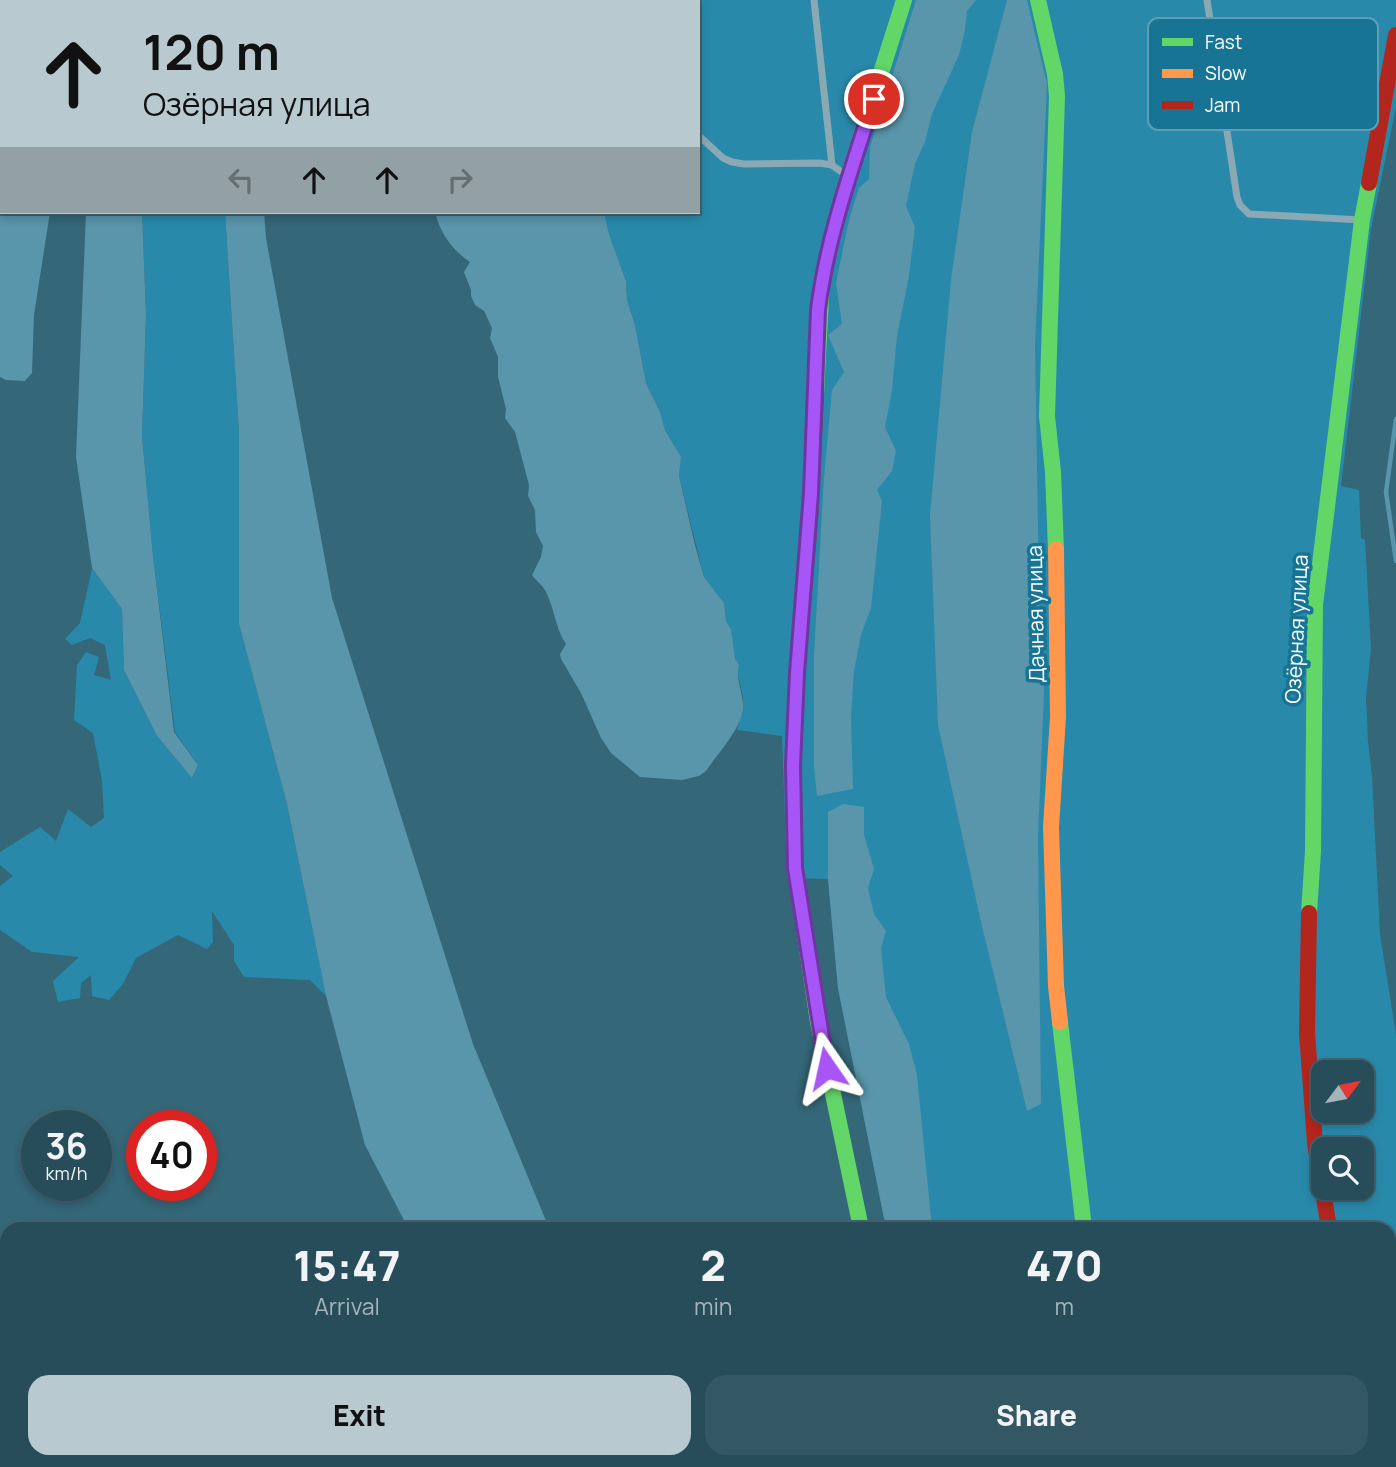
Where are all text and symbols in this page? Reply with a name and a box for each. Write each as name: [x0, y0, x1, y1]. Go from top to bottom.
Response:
text: 120 m: [143, 18, 280, 85]
legend: [1148, 18, 1378, 130]
icon: ahead: [28, 28, 119, 119]
text: Fast: [1205, 29, 1242, 55]
text: Slow: [1205, 60, 1247, 86]
pin: [844, 69, 904, 129]
icon: arrive: [855, 80, 893, 118]
text: Озёрная улица: [143, 82, 371, 126]
text: Jam: [1205, 92, 1240, 118]
icon: left: [222, 161, 260, 199]
icon: ahead: [295, 161, 333, 199]
icon: ahead: [368, 161, 406, 199]
icon: right: [441, 161, 479, 199]
street label: Дачная улица: [1020, 545, 1050, 683]
street label: Озёрная улица: [1278, 554, 1314, 704]
position arrow: [790, 1031, 864, 1105]
north arrow: [1311, 1060, 1374, 1124]
map controls: [1311, 1060, 1374, 1200]
speed limit sign: 40: [126, 1110, 217, 1201]
text: 36: [45, 1122, 88, 1170]
button: search: [1311, 1137, 1374, 1200]
text: km/h: [46, 1161, 87, 1185]
text: 15:47: [293, 1236, 401, 1294]
text: 2: [701, 1236, 726, 1294]
text: 470: [1026, 1236, 1103, 1294]
text: Arrival: [314, 1290, 380, 1322]
text: min: [694, 1290, 733, 1322]
text: m: [1054, 1290, 1074, 1322]
button: Exit: [28, 1375, 691, 1455]
button: Share: [705, 1375, 1368, 1455]

